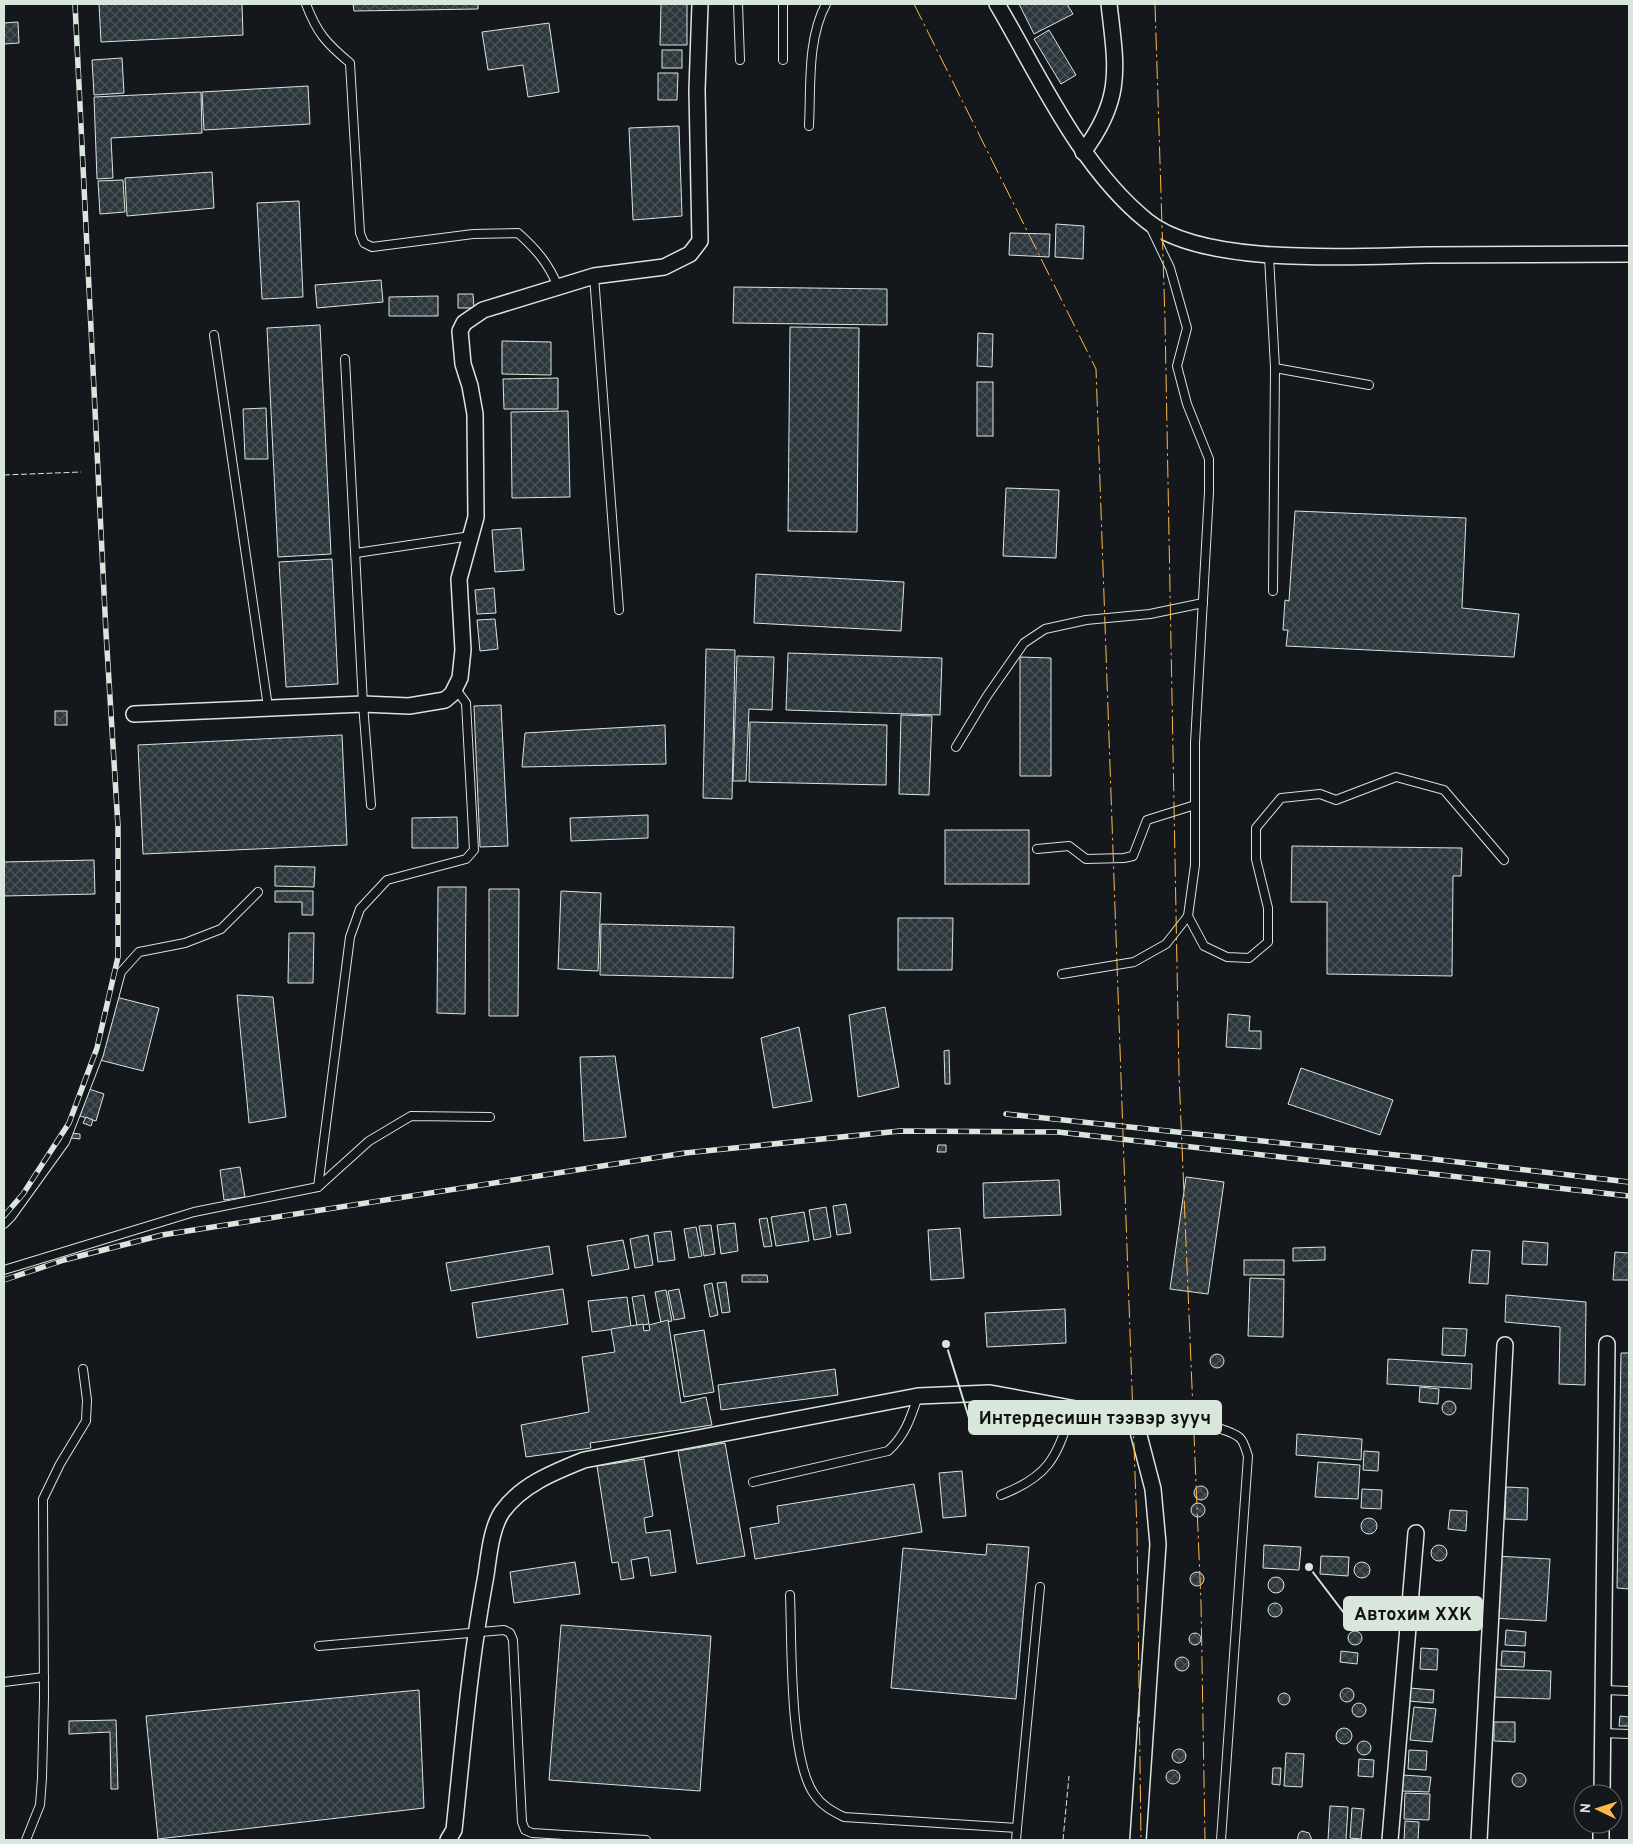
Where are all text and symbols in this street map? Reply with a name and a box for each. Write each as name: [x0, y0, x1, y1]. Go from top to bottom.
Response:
callout: Интердесишн тээвэр зууч: [969, 1401, 1221, 1434]
text: Интердесишн тээвэр зууч: [979, 1408, 1211, 1431]
callout: Автохим ХХК: [1344, 1597, 1482, 1630]
text: Автохим ХХК: [1354, 1604, 1472, 1627]
north arrow: [1573, 1784, 1623, 1834]
text: N: [1578, 1803, 1595, 1814]

